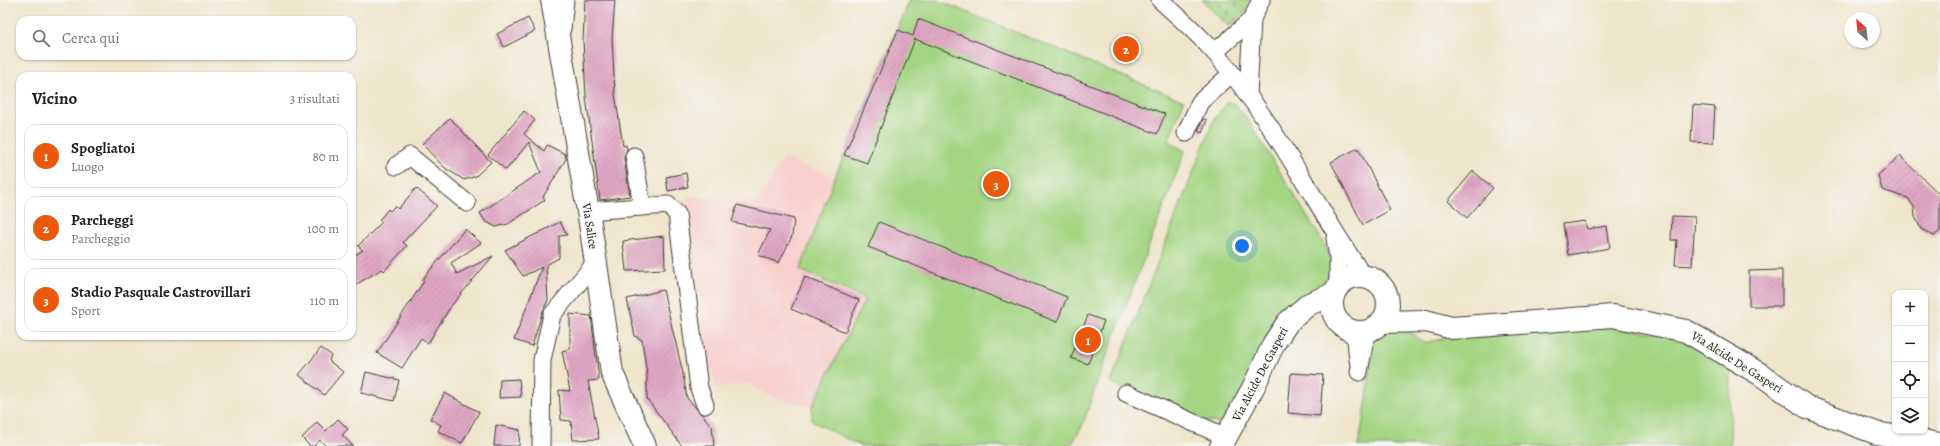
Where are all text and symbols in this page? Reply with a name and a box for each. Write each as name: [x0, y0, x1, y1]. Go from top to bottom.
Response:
north arrow: [1844, 12, 1880, 48]
search box: [16, 16, 356, 60]
icon: search: [30, 27, 52, 49]
text: Cerca qui: [62, 28, 120, 48]
pin: 2: [1113, 34, 1139, 64]
text: Vicino: [32, 87, 77, 110]
text: 3 risultati: [290, 90, 340, 107]
text: Spogliatoi: [71, 138, 135, 158]
text: 1: [44, 148, 48, 165]
text: 80 m: [312, 148, 339, 165]
text: Luogo: [71, 158, 104, 175]
pin: 3: [983, 169, 1009, 199]
street label: Via Salice: [578, 201, 602, 250]
text: Parcheggi: [71, 210, 134, 230]
text: 2: [43, 220, 49, 237]
text: 100 m: [307, 220, 339, 237]
text: Parcheggio: [71, 230, 130, 247]
your location: [1232, 236, 1252, 256]
text: Stadio Pasquale Castrovillari: [71, 282, 251, 302]
map controls: [1892, 290, 1928, 434]
button: +: [1892, 290, 1928, 326]
text: 3: [43, 292, 49, 309]
text: 110 m: [310, 292, 339, 309]
text: Sport: [71, 302, 101, 319]
street label: Via Alcide De Gasperi: [1228, 324, 1292, 425]
pin: 1: [1075, 325, 1101, 355]
button: −: [1892, 326, 1928, 362]
street label: Via Alcide De Gasperi: [1687, 327, 1786, 397]
button: locate: [1892, 362, 1928, 398]
button: layers: [1892, 398, 1928, 434]

